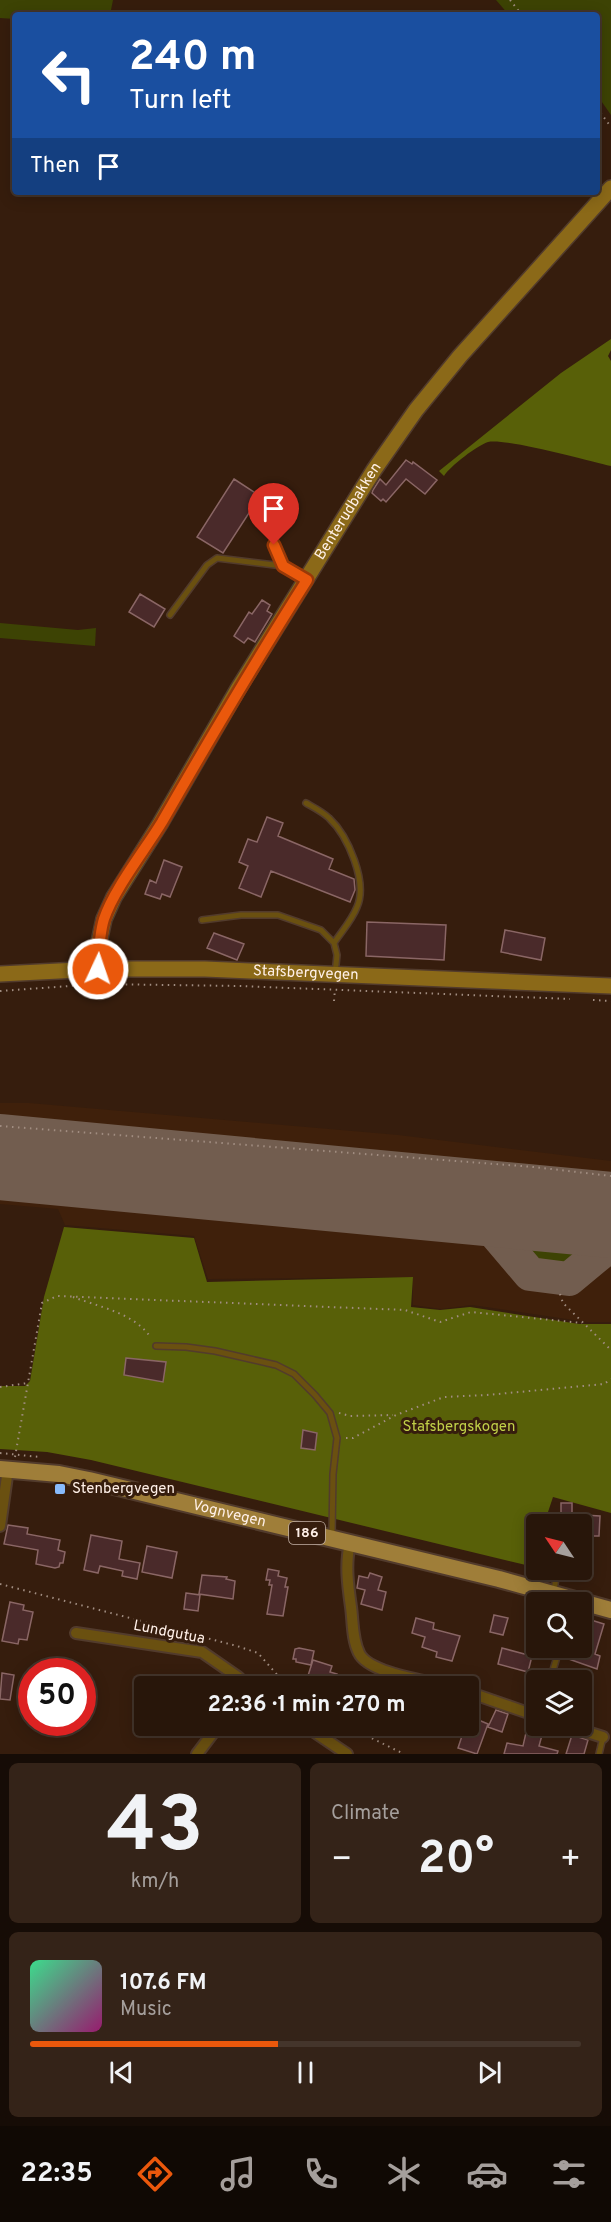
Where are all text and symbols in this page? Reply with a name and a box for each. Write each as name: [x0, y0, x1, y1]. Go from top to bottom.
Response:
text: 240 m: [129, 32, 257, 85]
icon: left: [30, 36, 108, 114]
text: Turn left: [129, 84, 231, 118]
icon: arrive: [92, 150, 125, 183]
text: Then: [30, 153, 80, 180]
street label: Benterudbakken: [311, 459, 386, 564]
pin: [248, 483, 299, 545]
icon: arrive: [257, 492, 290, 525]
position arrow: [66, 937, 130, 1001]
street label: Stafsbergvegen: [252, 962, 359, 985]
park label: Stafsbergskogen: [403, 1418, 515, 1437]
place label: Stenbergvegen: [72, 1480, 175, 1499]
marker: Stenbergvegen: [53, 1482, 67, 1496]
street label: Vognvegen: [190, 1496, 268, 1532]
north arrow: [526, 1514, 592, 1580]
map controls: [526, 1514, 592, 1736]
road number: 186: [289, 1522, 325, 1544]
button: search: [526, 1592, 592, 1658]
street label: Lundgutua: [132, 1617, 206, 1649]
speed limit sign: 50: [18, 1658, 96, 1736]
button: layers: [526, 1670, 592, 1736]
text: 22:36 · 1 min · 270 m: [207, 1692, 406, 1719]
text: 43: [107, 1780, 203, 1879]
text: Climate: [331, 1801, 400, 1827]
text: 20°: [418, 1832, 494, 1889]
text: −: [331, 1840, 352, 1882]
text: +: [560, 1840, 581, 1882]
text: km/h: [131, 1869, 179, 1895]
text: 107.6 FM: [120, 1970, 207, 1997]
text: Music: [120, 1997, 172, 2023]
icon: previous: [105, 2056, 138, 2089]
icon: pause: [289, 2056, 322, 2089]
icon: next: [473, 2056, 506, 2089]
icon: directions: [134, 2153, 176, 2195]
icon: music: [217, 2153, 259, 2195]
icon: phone: [300, 2153, 342, 2195]
icon: climate: [383, 2153, 425, 2195]
icon: car: [466, 2153, 508, 2195]
icon: filters: [548, 2153, 590, 2195]
text: 22:35: [20, 2157, 93, 2191]

